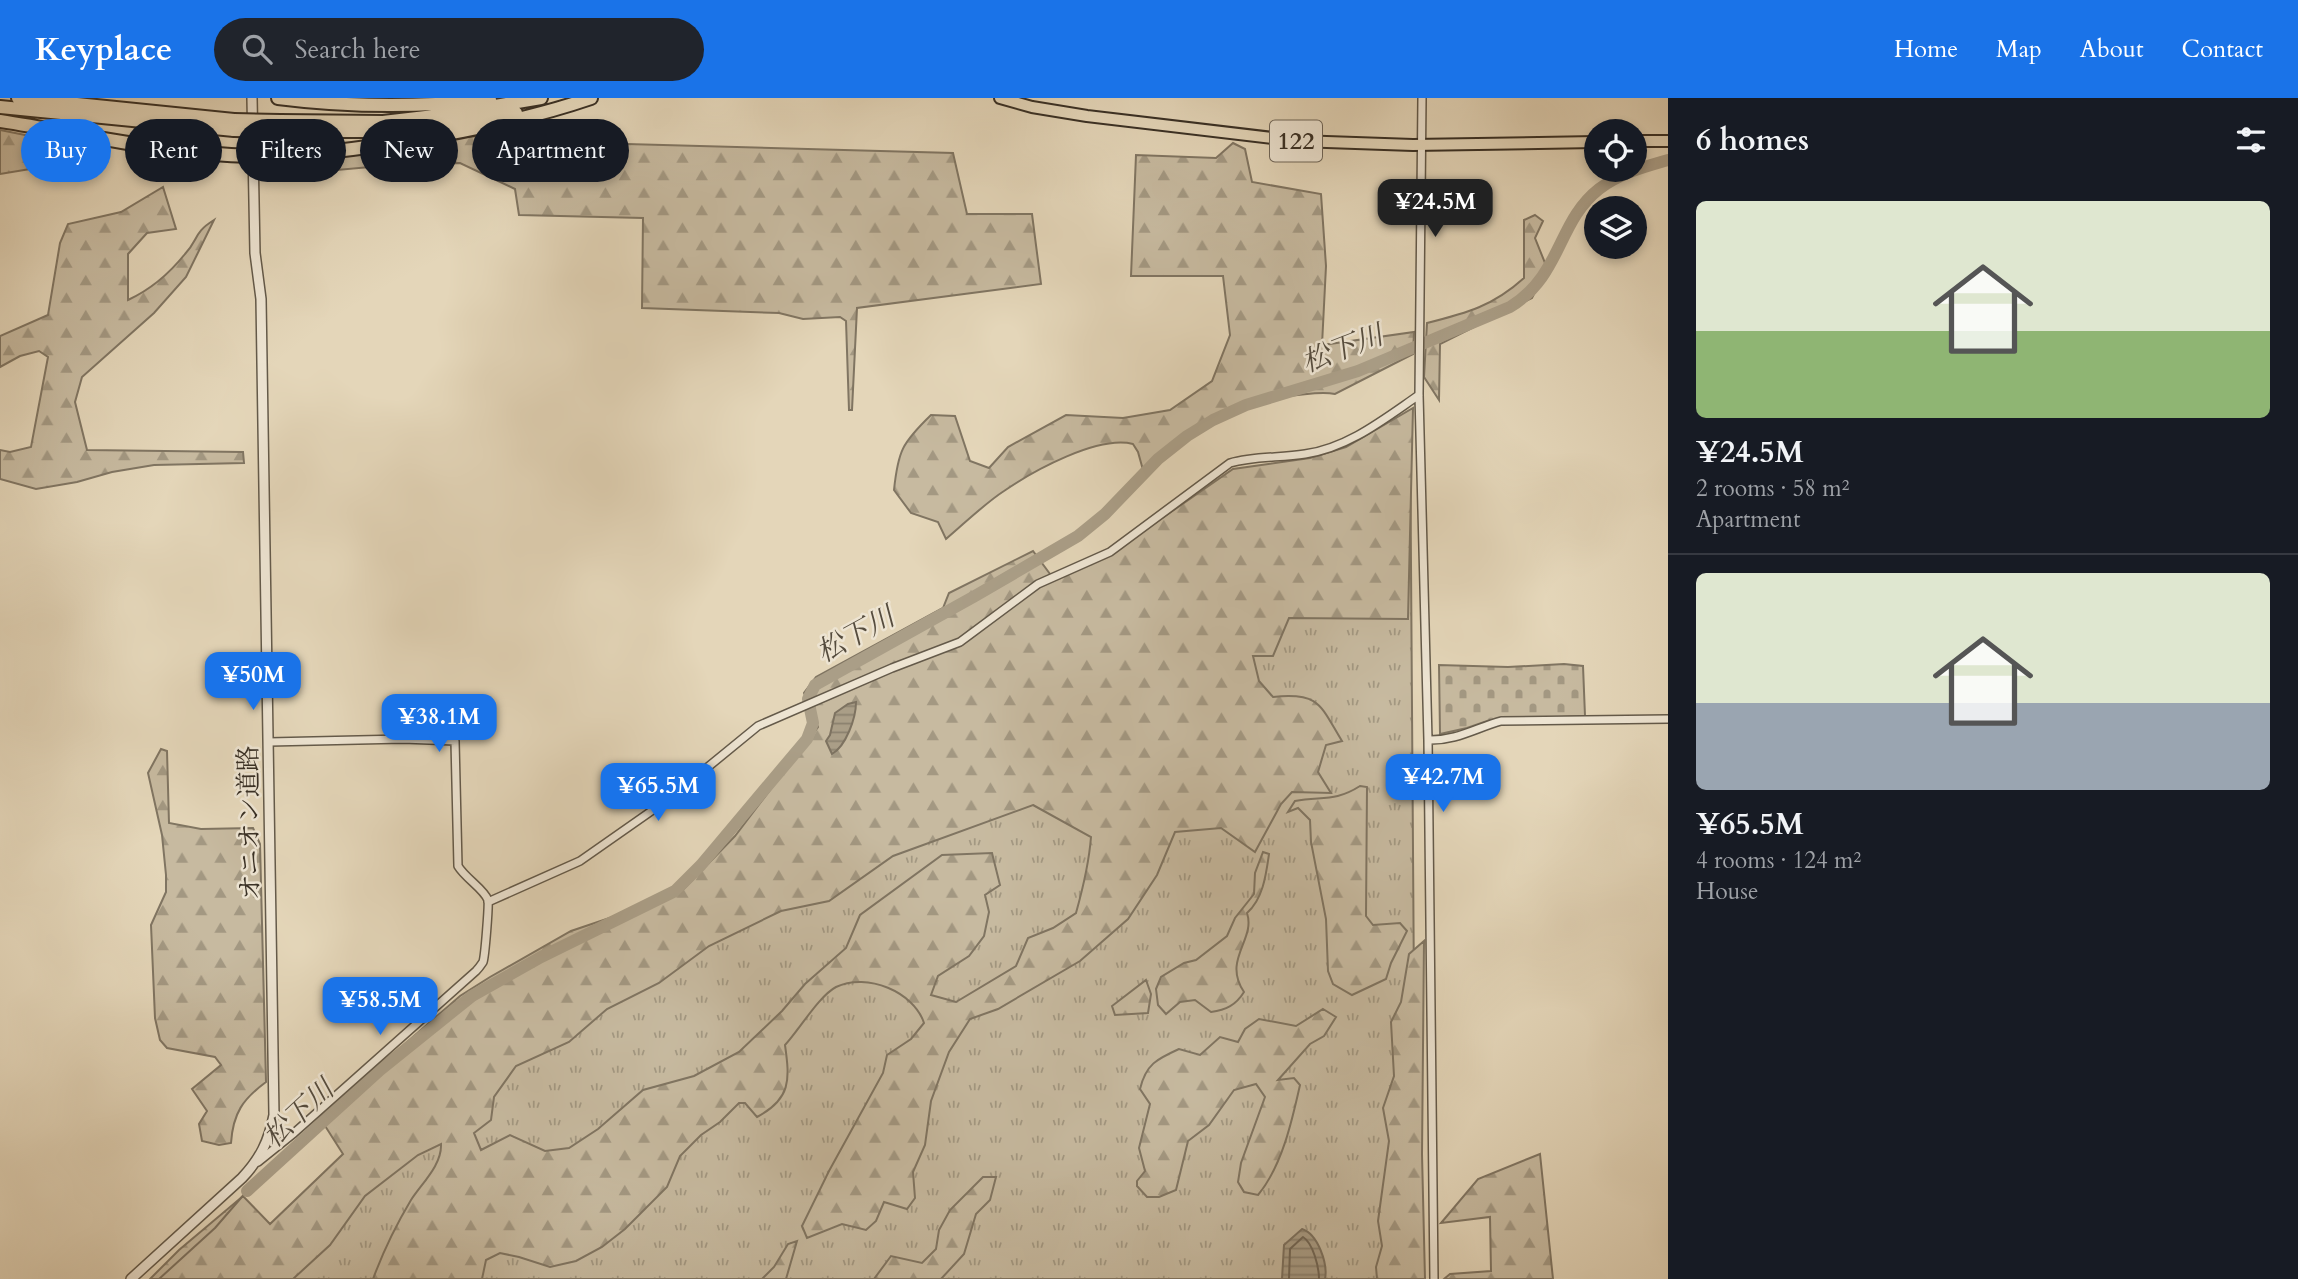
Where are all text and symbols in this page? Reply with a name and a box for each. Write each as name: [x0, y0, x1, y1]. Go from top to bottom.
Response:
search box: [214, 18, 704, 81]
text: Keyplace: [35, 27, 172, 72]
icon: search: [238, 30, 276, 68]
text: Search here: [294, 32, 420, 67]
text: Home: [1894, 33, 1958, 66]
text: Map: [1996, 33, 2042, 66]
text: About: [2080, 33, 2144, 66]
text: Contact: [2182, 33, 2263, 66]
chip: Buy: [21, 119, 111, 182]
chip: Rent: [125, 119, 222, 182]
chip: Filters: [236, 119, 346, 182]
chip: New: [360, 119, 458, 182]
chip: Apartment: [472, 119, 629, 182]
map controls: [1584, 119, 1647, 259]
button: locate: [1584, 119, 1647, 182]
text: 6 homes: [1696, 120, 1809, 161]
road number: 122: [1270, 121, 1322, 162]
icon: filters: [2232, 121, 2270, 159]
pin: ¥24.5M: [1378, 180, 1492, 239]
text: ¥24.5M: [1394, 186, 1476, 217]
button: layers: [1584, 196, 1647, 259]
icon: home: [1920, 246, 2046, 372]
water label: 松下川: [1296, 315, 1391, 382]
text: ¥24.5M: [1696, 432, 1804, 473]
text: 2 rooms · 58 m²: [1696, 473, 1849, 504]
text: Apartment: [1696, 504, 1800, 535]
water label: 松下川: [810, 596, 904, 672]
icon: home: [1920, 618, 2046, 744]
pin: ¥50M: [212, 652, 294, 712]
text: ¥50M: [221, 659, 285, 690]
pin: ¥38.1M: [382, 694, 496, 754]
text: ¥38.1M: [398, 701, 480, 732]
street label: オニオン道路: [231, 745, 268, 901]
pin: ¥42.7M: [1386, 754, 1500, 814]
text: ¥42.7M: [1402, 761, 1484, 792]
pin: ¥65.5M: [601, 764, 715, 823]
text: ¥65.5M: [617, 770, 699, 801]
text: ¥65.5M: [1696, 804, 1804, 845]
text: 4 rooms · 124 m²: [1696, 845, 1861, 876]
text: House: [1696, 876, 1758, 907]
pin: ¥58.5M: [323, 978, 437, 1037]
text: ¥58.5M: [339, 984, 421, 1015]
water label: 松下川: [255, 1069, 345, 1156]

